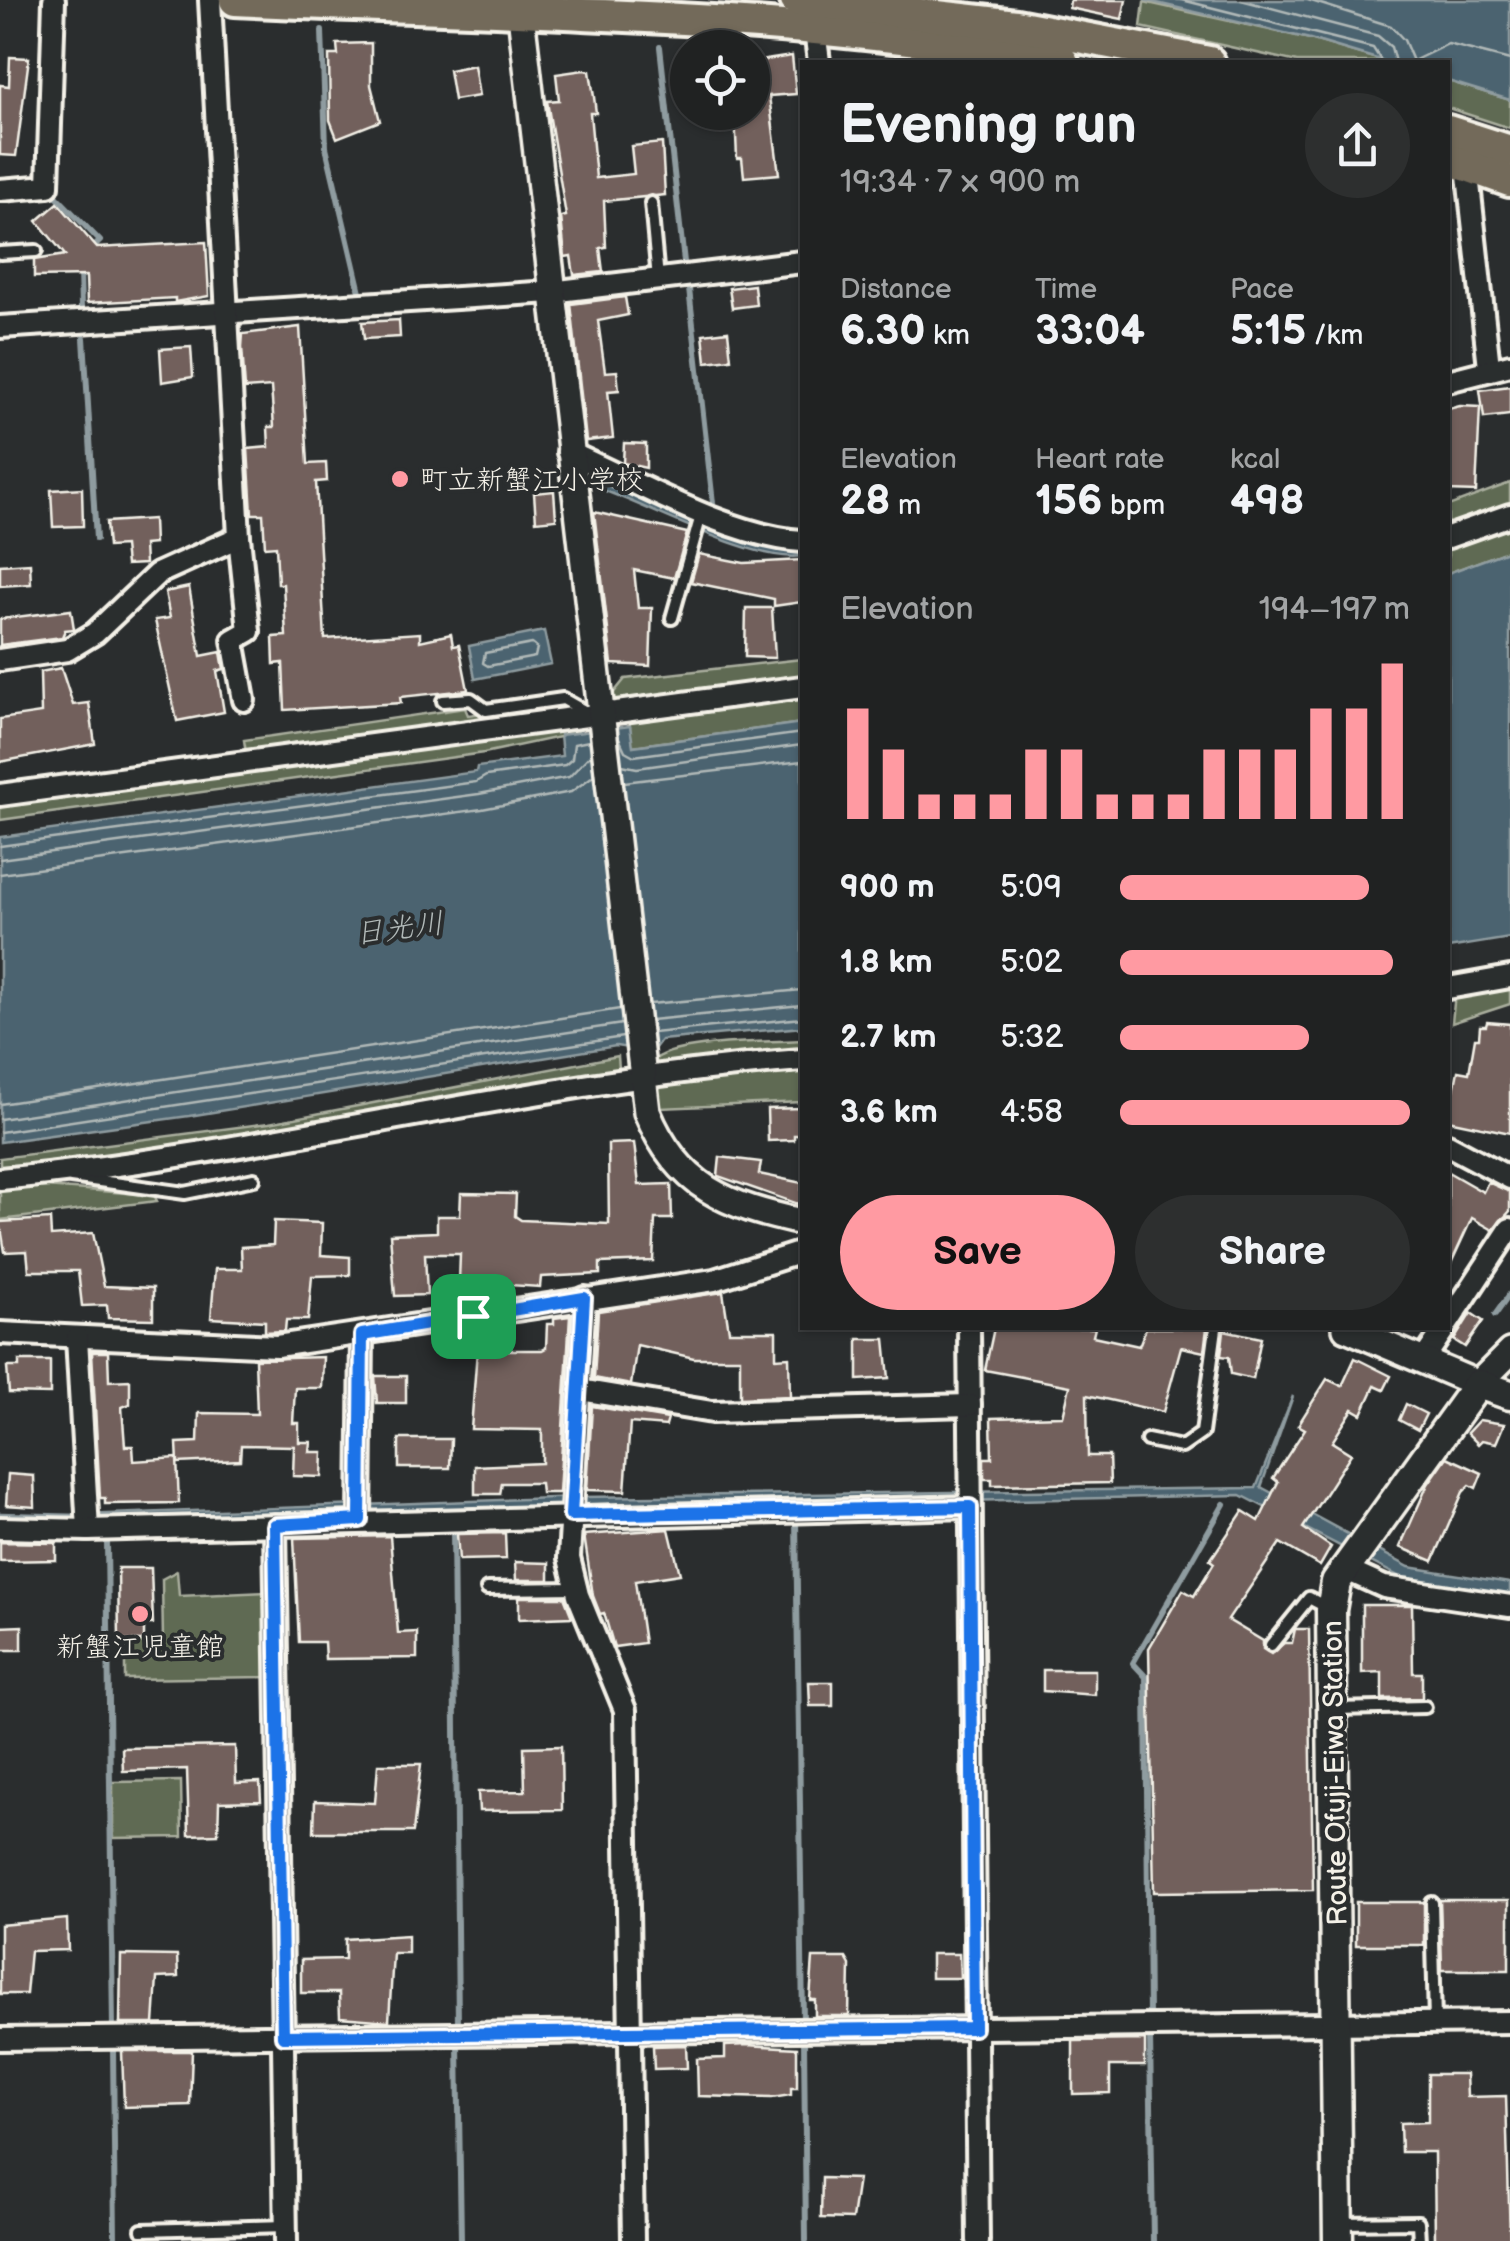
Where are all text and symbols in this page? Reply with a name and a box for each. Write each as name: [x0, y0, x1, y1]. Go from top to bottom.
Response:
map controls: [670, 30, 770, 130]
button: locate: [670, 30, 770, 130]
text: Evening run: [840, 92, 1137, 159]
button: share: [1305, 93, 1410, 198]
text: 19:34 · 7 × 900 m: [840, 163, 1080, 202]
text: Distance: [840, 273, 952, 306]
text: Time: [1035, 273, 1097, 306]
text: Pace: [1230, 273, 1294, 306]
text: 6.30: [840, 306, 925, 357]
text: 33:04: [1035, 306, 1145, 357]
text: 5:15: [1230, 306, 1306, 357]
text: km: [925, 319, 970, 352]
text: /km: [1306, 319, 1363, 352]
text: Elevation: [840, 443, 957, 476]
text: Heart rate: [1035, 443, 1164, 476]
text: kcal: [1230, 443, 1280, 476]
place label: 町立新蟹江小学校: [420, 464, 644, 497]
marker: 町立新蟹江小学校: [389, 468, 411, 490]
text: 28: [840, 476, 890, 527]
text: 156: [1035, 476, 1102, 527]
text: 498: [1230, 476, 1305, 527]
text: m: [890, 489, 921, 522]
text: bpm: [1102, 489, 1165, 522]
text: Elevation: [840, 590, 973, 629]
text: 194–197 m: [1259, 590, 1410, 629]
text: 900 m: [840, 868, 935, 907]
text: 5:09: [1000, 868, 1062, 907]
water label: 日光川: [352, 906, 446, 952]
text: 1.8 km: [840, 943, 932, 982]
text: 5:02: [1000, 943, 1063, 982]
text: 2.7 km: [840, 1018, 937, 1057]
text: 5:32: [1000, 1018, 1063, 1057]
text: 3.6 km: [840, 1093, 938, 1132]
text: 4:58: [1000, 1093, 1063, 1132]
button: Save: [840, 1195, 1115, 1310]
button: Share: [1135, 1195, 1410, 1310]
pin: [431, 1274, 516, 1359]
icon: arrive: [446, 1289, 501, 1344]
marker: 新蟹江児童館: [129, 1603, 151, 1625]
street label: Route Ofuji-Eiwa Station: [1316, 1620, 1355, 1926]
place label: 新蟹江児童館: [56, 1631, 224, 1664]

